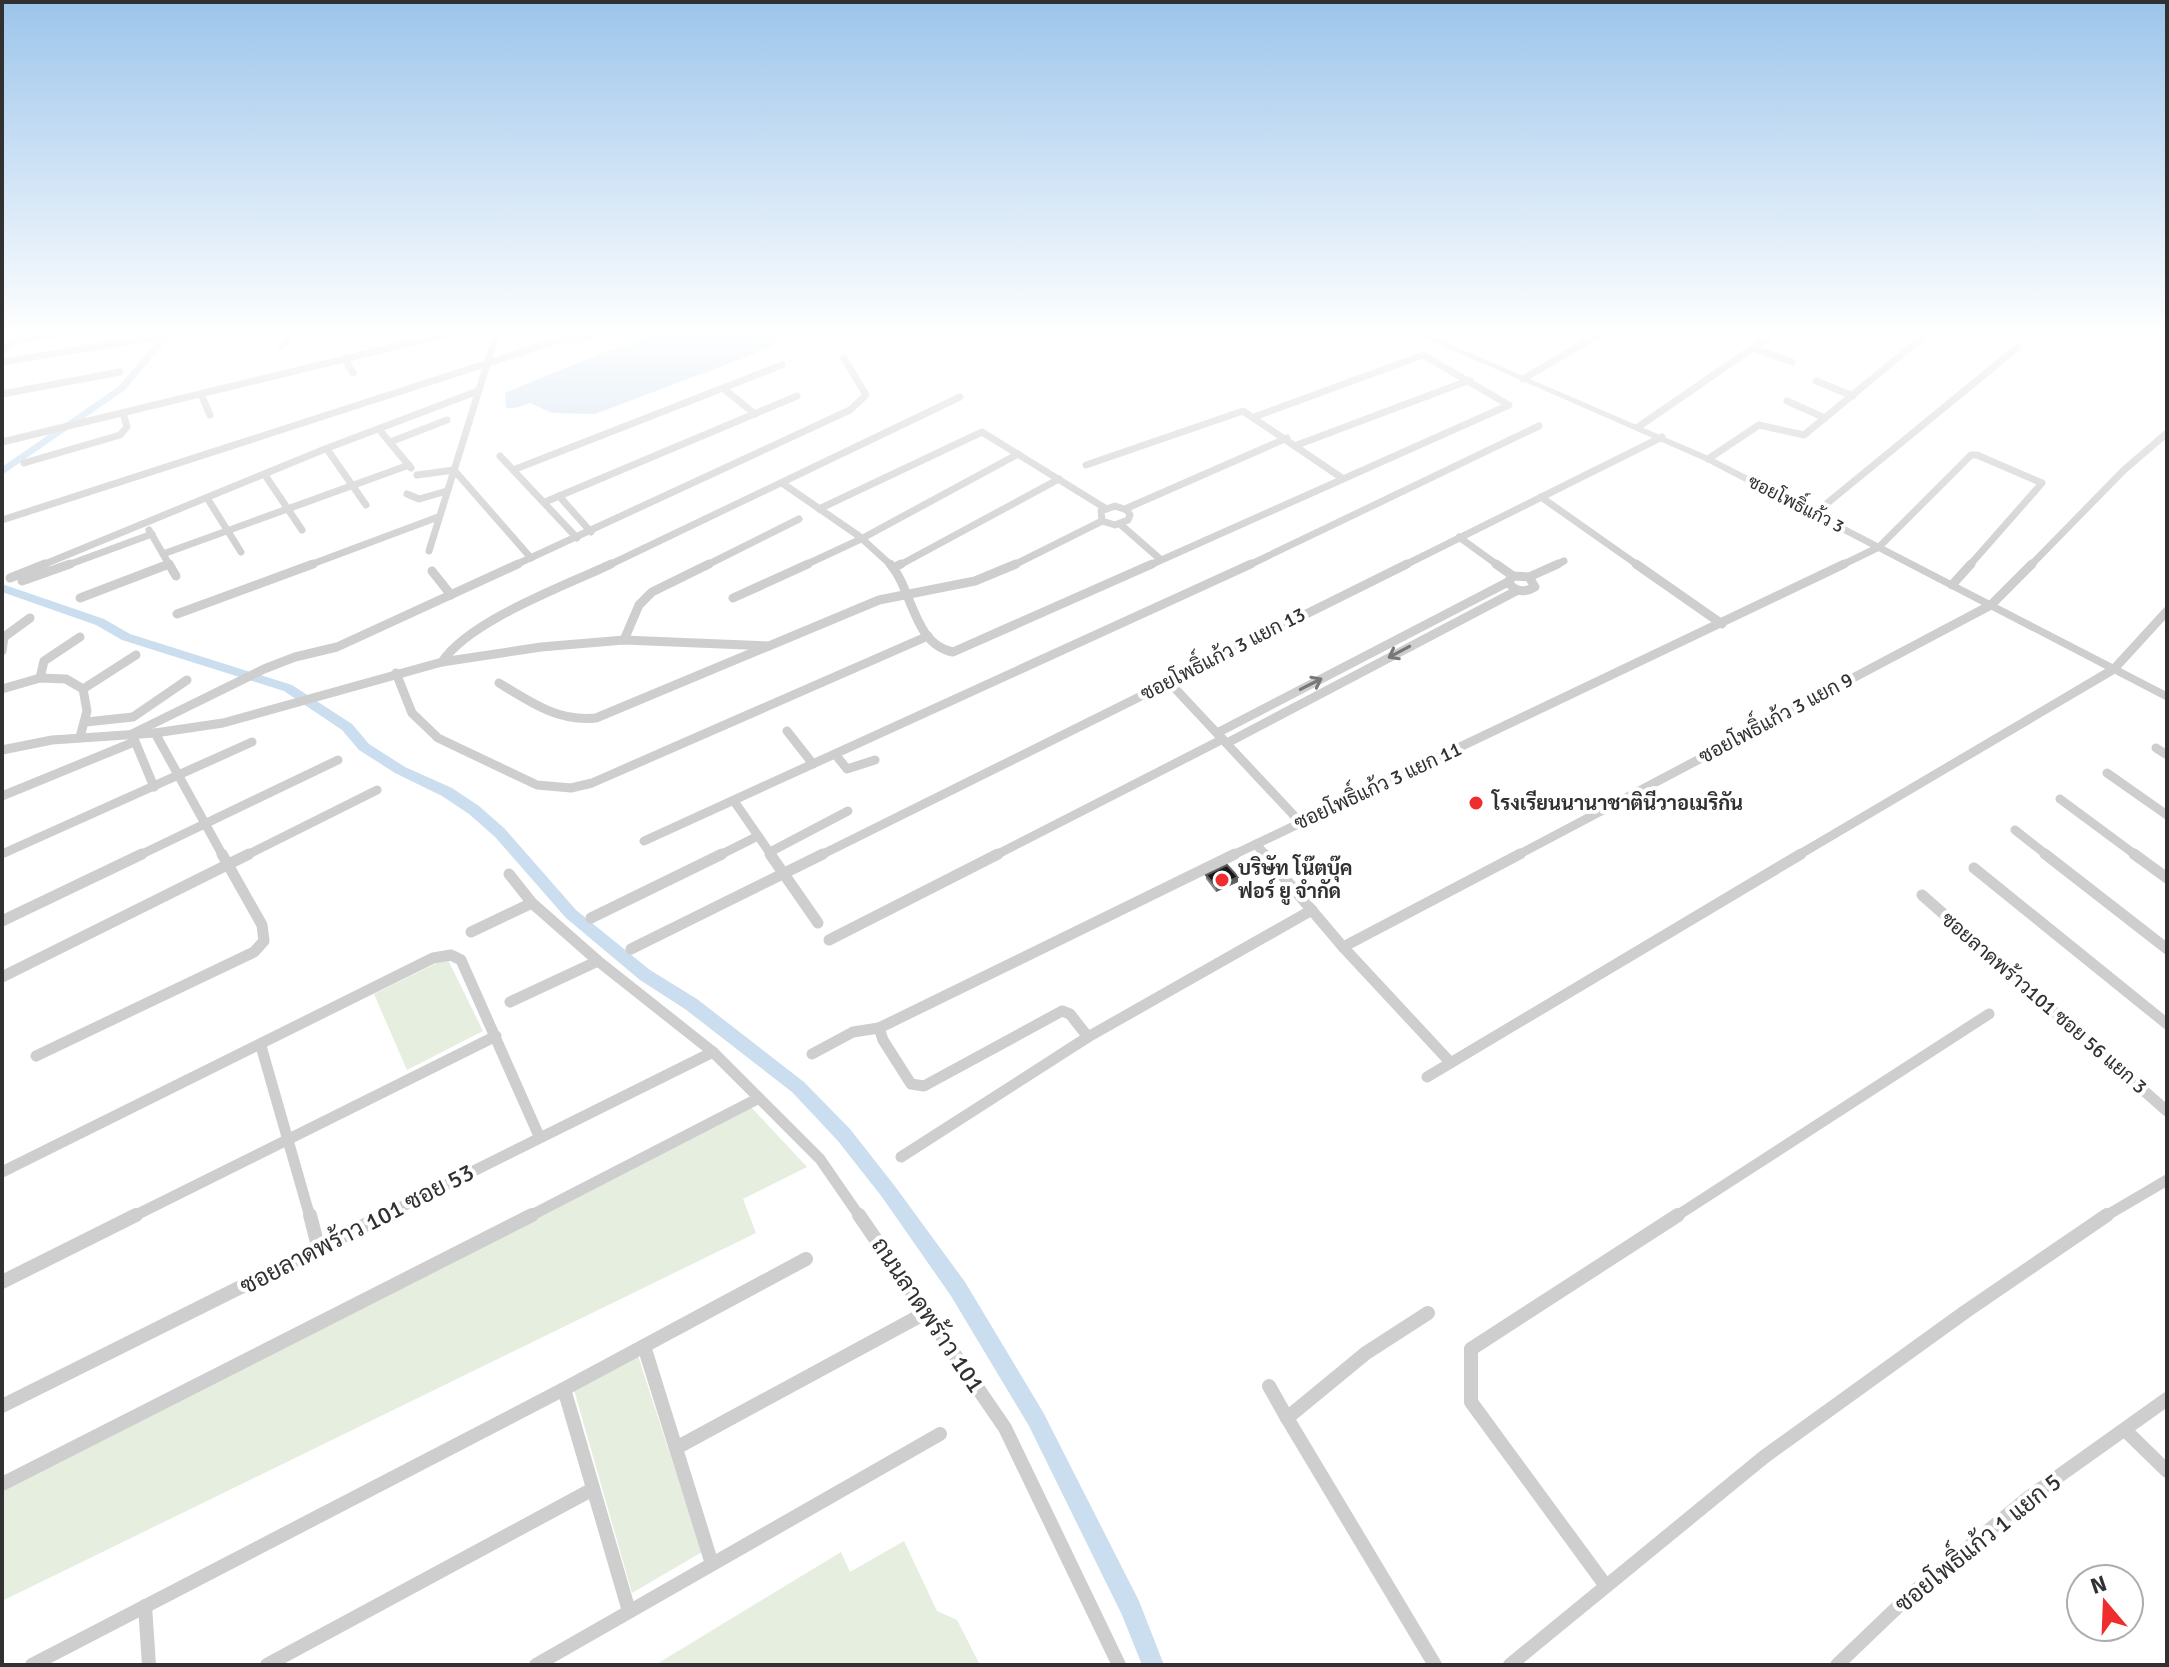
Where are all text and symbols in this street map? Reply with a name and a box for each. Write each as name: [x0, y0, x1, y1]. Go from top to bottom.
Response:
street label: ซอยโพธิ์แก้ว 3: [1744, 466, 1850, 538]
street label: ซอยโพธิ์แก้ว 3 แยก 13: [1134, 596, 1310, 706]
one-way arrow: [1388, 645, 1412, 661]
street label: ซอยโพธิ์แก้ว 3 แยก 9: [1692, 661, 1857, 769]
one-way arrow: [1299, 676, 1323, 692]
street label: ซอยโพธิ์แก้ว 3 แยก 11: [1288, 731, 1466, 836]
place label: โรงเรียนนานาชาตินีวาอเมริกัน: [1491, 789, 1743, 816]
marker: โรงเรียนนานาชาตินีวาอเมริกัน: [1467, 794, 1485, 812]
place label: บริษัท โน๊ตบุ๊ค ฟอร์ ยู จำกัด: [1238, 854, 1353, 905]
marker: บริษัท โน๊ตบุ๊ค ฟอร์ ยู จำกัด: [1213, 871, 1231, 889]
street label: ซอยลาดพร้าว101 ซอย 56 แยก 3: [1936, 907, 2152, 1099]
street label: ซอยลาดพร้าว 101 ซอย 53: [235, 1157, 479, 1301]
street label: ถนนลาดพร้าว 101: [865, 1231, 991, 1399]
street label: ซอยโพธิ์แก้ว 1 แยก 5: [1884, 1461, 2067, 1619]
north arrow: [2065, 1563, 2145, 1643]
text: N: [2087, 1569, 2110, 1600]

